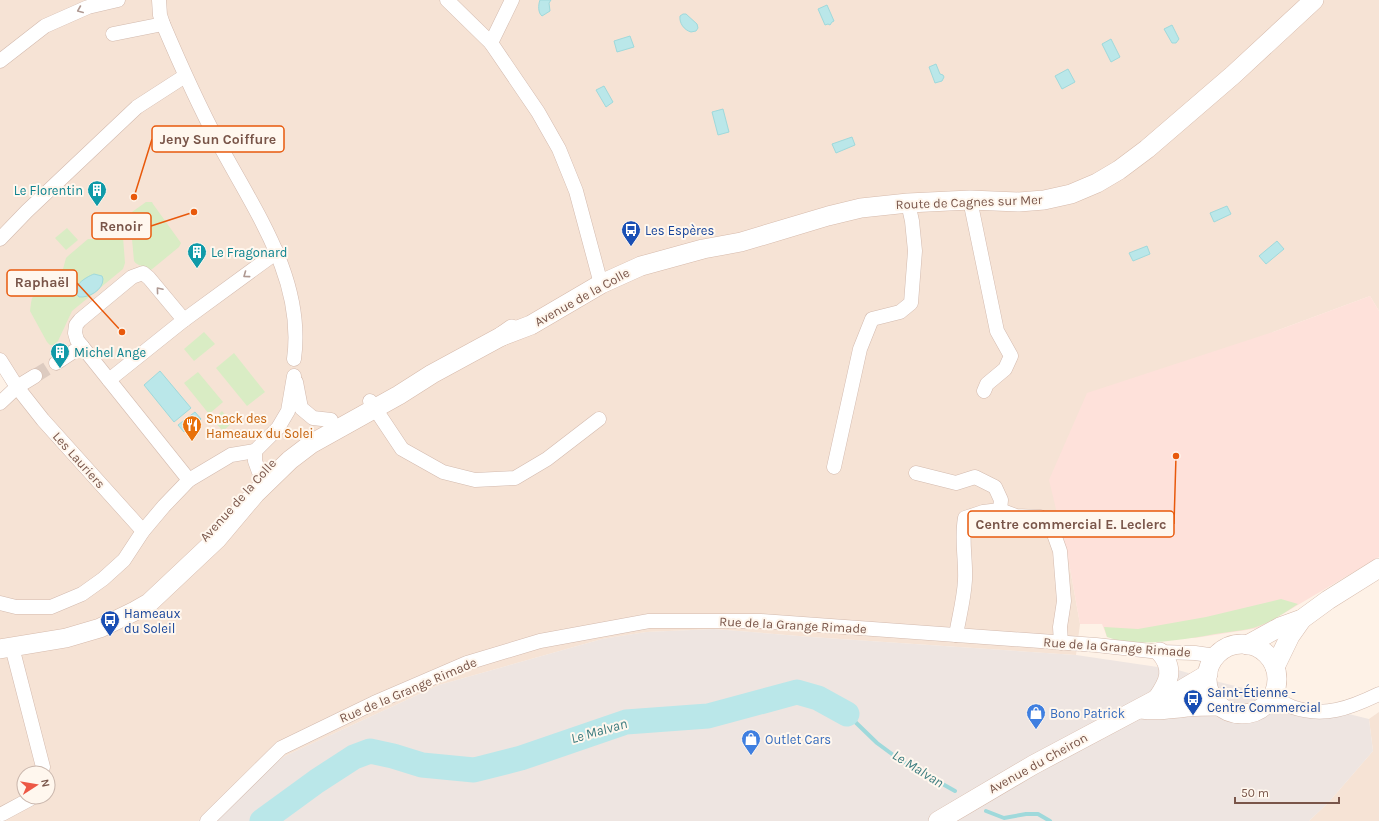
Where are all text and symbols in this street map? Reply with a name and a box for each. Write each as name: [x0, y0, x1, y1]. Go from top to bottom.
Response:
one-way arrow: [77, 6, 84, 14]
callout: Jeny Sun Coiffure: [152, 126, 284, 152]
text: Jeny Sun Coiffure: [160, 131, 276, 148]
building icon: Le Florentin: [86, 179, 108, 207]
place label: Le Florentin: [14, 183, 83, 198]
street label: Route de Cagnes sur Mer: [895, 192, 1043, 212]
callout: Renoir: [92, 213, 151, 239]
text: Renoir: [99, 218, 143, 235]
bus stop icon: Les Espères: [620, 219, 642, 247]
place label: Les Espères: [645, 223, 714, 238]
building icon: Le Fragonard: [186, 241, 208, 269]
place label: Le Fragonard: [211, 245, 287, 260]
street label: Avenue de la Colle: [532, 265, 632, 329]
callout: Raphaël: [7, 270, 77, 296]
one-way arrow: [243, 270, 250, 277]
text: Raphaël: [15, 274, 69, 291]
one-way arrow: [157, 287, 164, 295]
building icon: Michel Ange: [49, 341, 71, 369]
place label: Michel Ange: [74, 345, 146, 360]
place label: Snack des Hameaux du Solei: [206, 411, 313, 441]
restaurant icon: Snack des Hameaux du Solei: [181, 414, 203, 442]
street label: Les Lauriers: [50, 429, 108, 491]
street label: Avenue de la Colle: [197, 455, 279, 544]
callout: Centre commercial E. Leclerc: [968, 511, 1174, 537]
text: Centre commercial E. Leclerc: [976, 516, 1166, 533]
place label: Hameaux du Soleil: [124, 606, 181, 636]
bus stop icon: Hameaux du Soleil: [99, 609, 121, 637]
street label: Rue de la Grange Rimade: [719, 614, 867, 636]
street label: Rue de la Grange Rimade: [1043, 634, 1191, 660]
street label: Rue de la Grange Rimade: [337, 654, 479, 726]
place label: Saint-Étienne - Centre Commercial: [1207, 683, 1321, 715]
bus stop icon: Saint-Étienne - Centre Commercial: [1182, 688, 1204, 716]
shop icon: Bono Patrick: [1025, 702, 1047, 730]
place label: Bono Patrick: [1050, 706, 1125, 721]
water label: Le Malvan: [569, 715, 629, 747]
shop icon: Outlet Cars: [740, 728, 762, 756]
street label: Avenue du Cheiron: [986, 730, 1090, 796]
place label: Outlet Cars: [765, 732, 831, 747]
water label: Le Malvan: [889, 747, 947, 791]
north arrow: [16, 765, 56, 805]
text: N: [38, 778, 52, 788]
scale bar: [1235, 779, 1339, 805]
text: 50 m: [1241, 786, 1269, 800]

